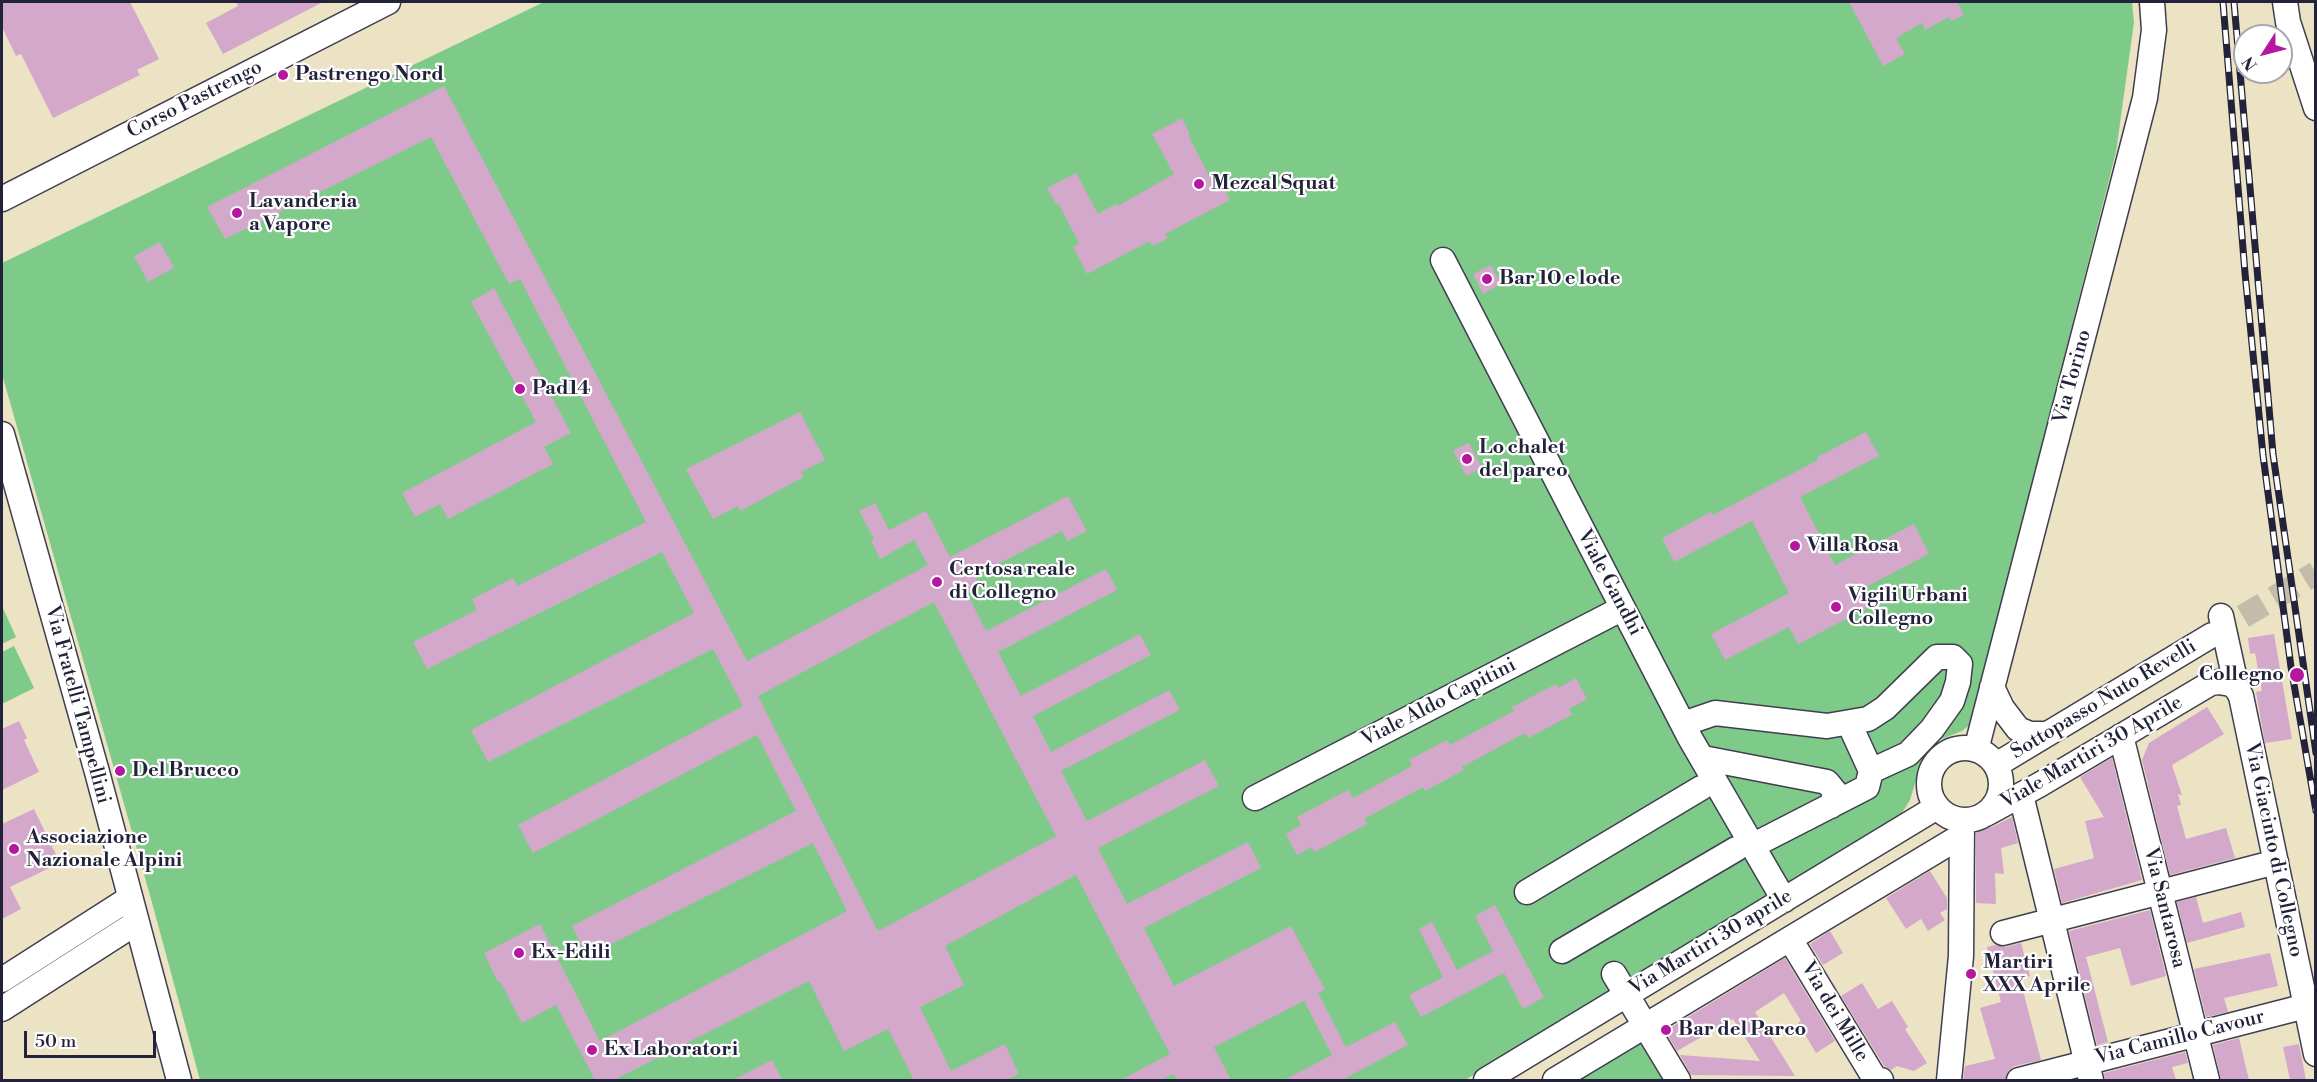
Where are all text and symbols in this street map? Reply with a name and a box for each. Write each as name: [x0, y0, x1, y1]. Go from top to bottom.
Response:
north arrow: [2233, 24, 2293, 84]
text: N: [2238, 52, 2262, 74]
street label: Corso Pastrengo: [123, 56, 267, 144]
place label: Pastrengo Nord: [295, 63, 444, 87]
marker: Pastrengo Nord: [276, 68, 290, 82]
place label: Mezcal Squat: [1211, 172, 1335, 196]
marker: Mezcal Squat: [1192, 177, 1206, 191]
place label: Lavanderia a Vapore: [249, 190, 357, 237]
marker: Lavanderia a Vapore: [230, 206, 244, 220]
place label: Bar 10 e lode: [1499, 267, 1621, 291]
marker: Bar 10 e lode: [1480, 272, 1494, 286]
street label: Via Torino: [2049, 327, 2097, 427]
place label: Pad14: [532, 377, 591, 401]
marker: Pad14: [513, 382, 527, 396]
place label: Lo chalet del parco: [1479, 436, 1568, 483]
marker: Lo chalet del parco: [1460, 452, 1474, 466]
street label: Viale Gandhi: [1571, 526, 1647, 640]
place label: Villa Rosa: [1807, 534, 1899, 558]
marker: Villa Rosa: [1788, 539, 1802, 553]
place label: Certosa reale di Collegno: [949, 558, 1075, 605]
marker: Certosa reale di Collegno: [930, 575, 944, 589]
place label: Vigili Urbani Collegno: [1848, 584, 1968, 631]
marker: Vigili Urbani Collegno: [1829, 600, 1843, 614]
street label: Via Fratelli Tampellini: [39, 603, 115, 807]
street label: Sottopasso Nuto Revelli: [2007, 635, 2201, 765]
street label: Viale Aldo Capitini: [1358, 654, 1520, 752]
place label: Collegno: [2199, 663, 2284, 687]
marker: Collegno: [2288, 666, 2306, 684]
street label: Viale Martiri 30 Aprile: [1997, 691, 2187, 815]
street label: Via Giacinto di Collegno: [2239, 740, 2307, 960]
place label: Del Brucco: [132, 759, 239, 783]
marker: Del Brucco: [113, 764, 127, 778]
place label: Associazione Nazionale Alpini: [26, 826, 182, 873]
marker: Associazione Nazionale Alpini: [7, 842, 21, 856]
street label: Via Santarosa: [2137, 845, 2191, 971]
street label: Via Martiri 30 aprile: [1625, 885, 1797, 1001]
place label: Ex-Edili: [531, 941, 610, 965]
marker: Ex-Edili: [512, 946, 526, 960]
place label: Martiri XXX Aprile: [1983, 951, 2090, 998]
street label: Via dei Mille: [1795, 958, 1873, 1066]
marker: Martiri XXX Aprile: [1964, 967, 1978, 981]
street label: Via Camillo Cavour: [2093, 1005, 2267, 1071]
place label: Bar del Parco: [1678, 1018, 1806, 1042]
scale bar: [27, 1019, 159, 1057]
marker: Bar del Parco: [1659, 1023, 1673, 1037]
text: 50 m: [35, 1030, 76, 1053]
place label: Ex Laboratori: [604, 1038, 738, 1062]
marker: Ex Laboratori: [585, 1043, 599, 1057]

